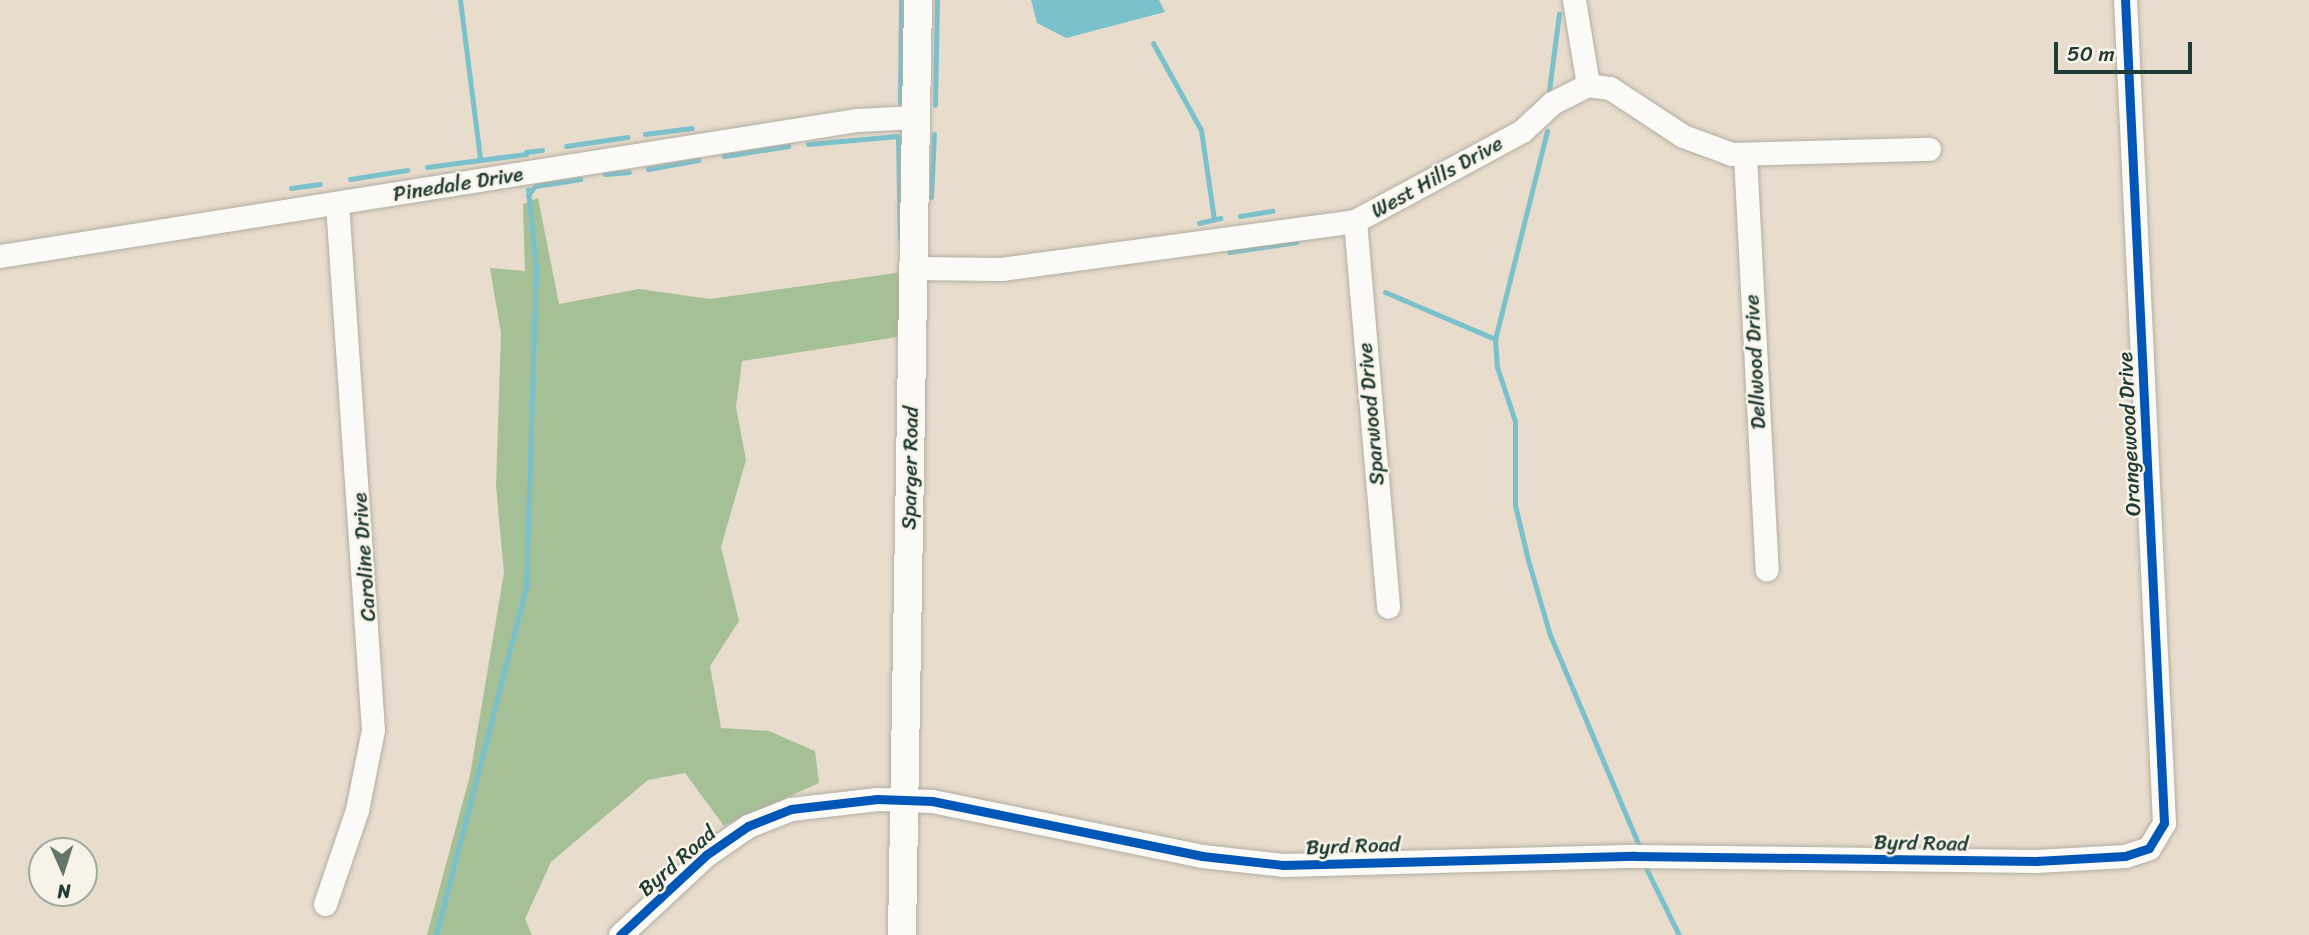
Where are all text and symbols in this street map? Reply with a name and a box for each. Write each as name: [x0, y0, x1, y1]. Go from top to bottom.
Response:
scale bar: [2057, 28, 2195, 72]
text: 50 m: [2067, 35, 2115, 73]
street label: West Hills Drive: [1367, 131, 1507, 223]
street label: Pinedale Drive: [391, 161, 525, 207]
street label: Dellwood Drive: [1739, 294, 1771, 430]
street label: Sparwood Drive: [1352, 342, 1390, 486]
street label: Orangewood Drive: [2112, 351, 2146, 517]
street label: Sparger Road: [896, 406, 924, 530]
street label: Caroline Drive: [347, 491, 381, 623]
street label: Byrd Road: [633, 821, 721, 901]
street label: Byrd Road: [1874, 830, 1968, 856]
street label: Byrd Road: [1305, 832, 1401, 860]
north arrow: [28, 837, 98, 907]
text: N: [57, 875, 71, 908]

